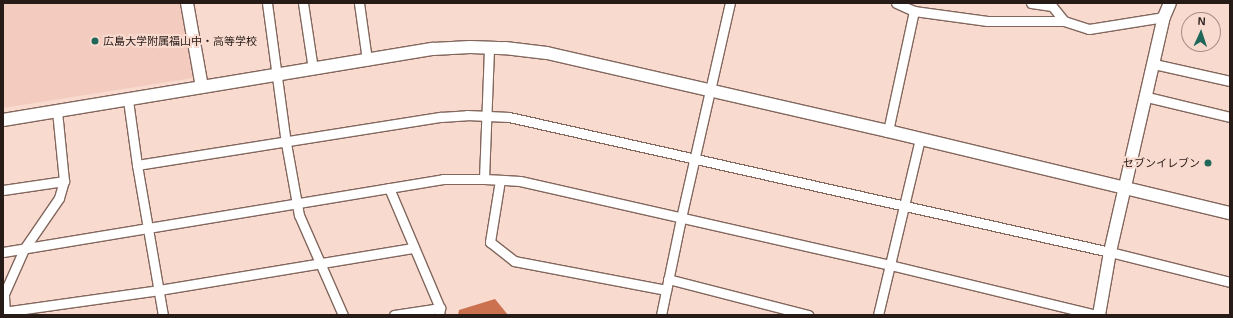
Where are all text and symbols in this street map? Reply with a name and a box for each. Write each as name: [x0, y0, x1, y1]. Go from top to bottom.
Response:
north arrow: [1181, 12, 1221, 52]
text: N: [1197, 15, 1206, 27]
place label: 広島大学附属福山中・高等学校: [103, 34, 257, 48]
marker: 広島大学附属福山中・高等学校: [90, 36, 100, 46]
place label: セブンイレブン: [1123, 156, 1200, 170]
marker: セブンイレブン: [1203, 158, 1213, 168]

